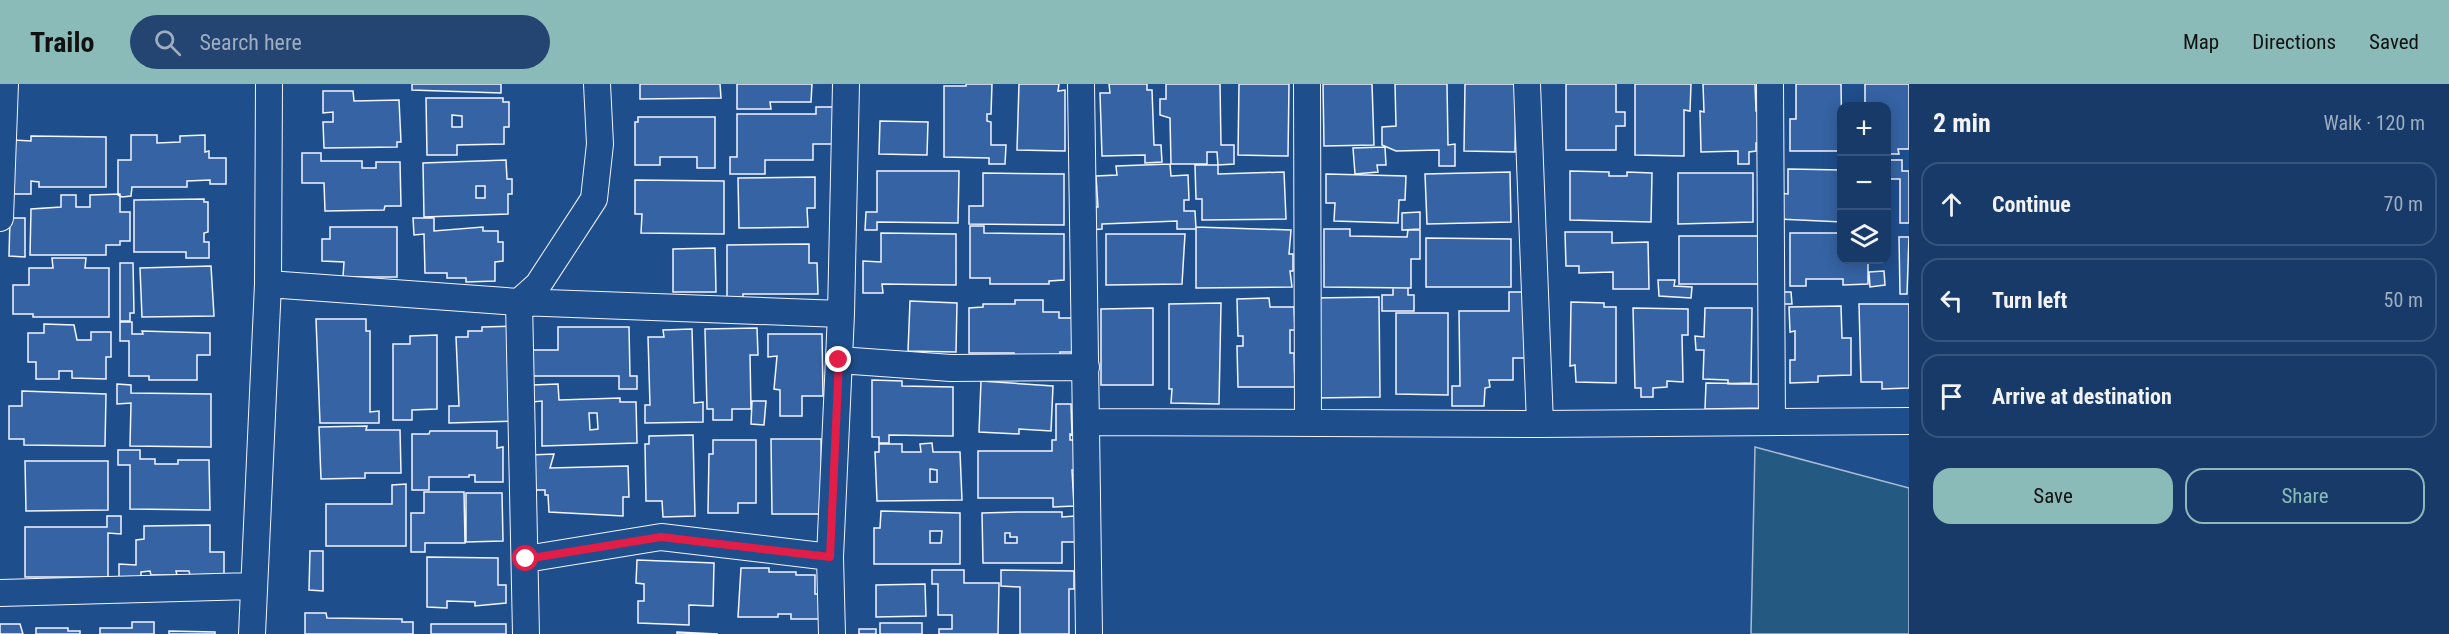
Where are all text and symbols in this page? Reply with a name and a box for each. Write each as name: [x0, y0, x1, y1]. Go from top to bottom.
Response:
search box: [130, 15, 550, 69]
text: Trailo: [30, 26, 94, 59]
icon: search: [151, 26, 184, 59]
text: Search here: [199, 30, 302, 55]
text: Map: [2183, 30, 2219, 54]
text: Directions: [2252, 30, 2336, 54]
text: Saved: [2369, 30, 2419, 54]
map controls: [1837, 102, 1891, 264]
button: +: [1837, 102, 1891, 156]
text: 2 min: [1933, 108, 1991, 138]
text: Walk · 120 m: [2324, 111, 2425, 135]
button: −: [1837, 156, 1891, 210]
icon: ahead: [1935, 188, 1968, 221]
text: Continue: [1992, 192, 2071, 217]
text: 70 m: [2384, 192, 2423, 216]
button: layers: [1837, 210, 1891, 264]
icon: left: [1935, 284, 1968, 317]
text: Turn left: [1992, 288, 2067, 313]
text: 50 m: [2384, 288, 2423, 312]
route end: [825, 346, 851, 372]
icon: arrive: [1935, 380, 1968, 413]
text: Arrive at destination: [1992, 384, 2172, 409]
button: Save: [1933, 468, 2173, 524]
button: Share: [2185, 468, 2425, 524]
route start: [512, 545, 538, 571]

